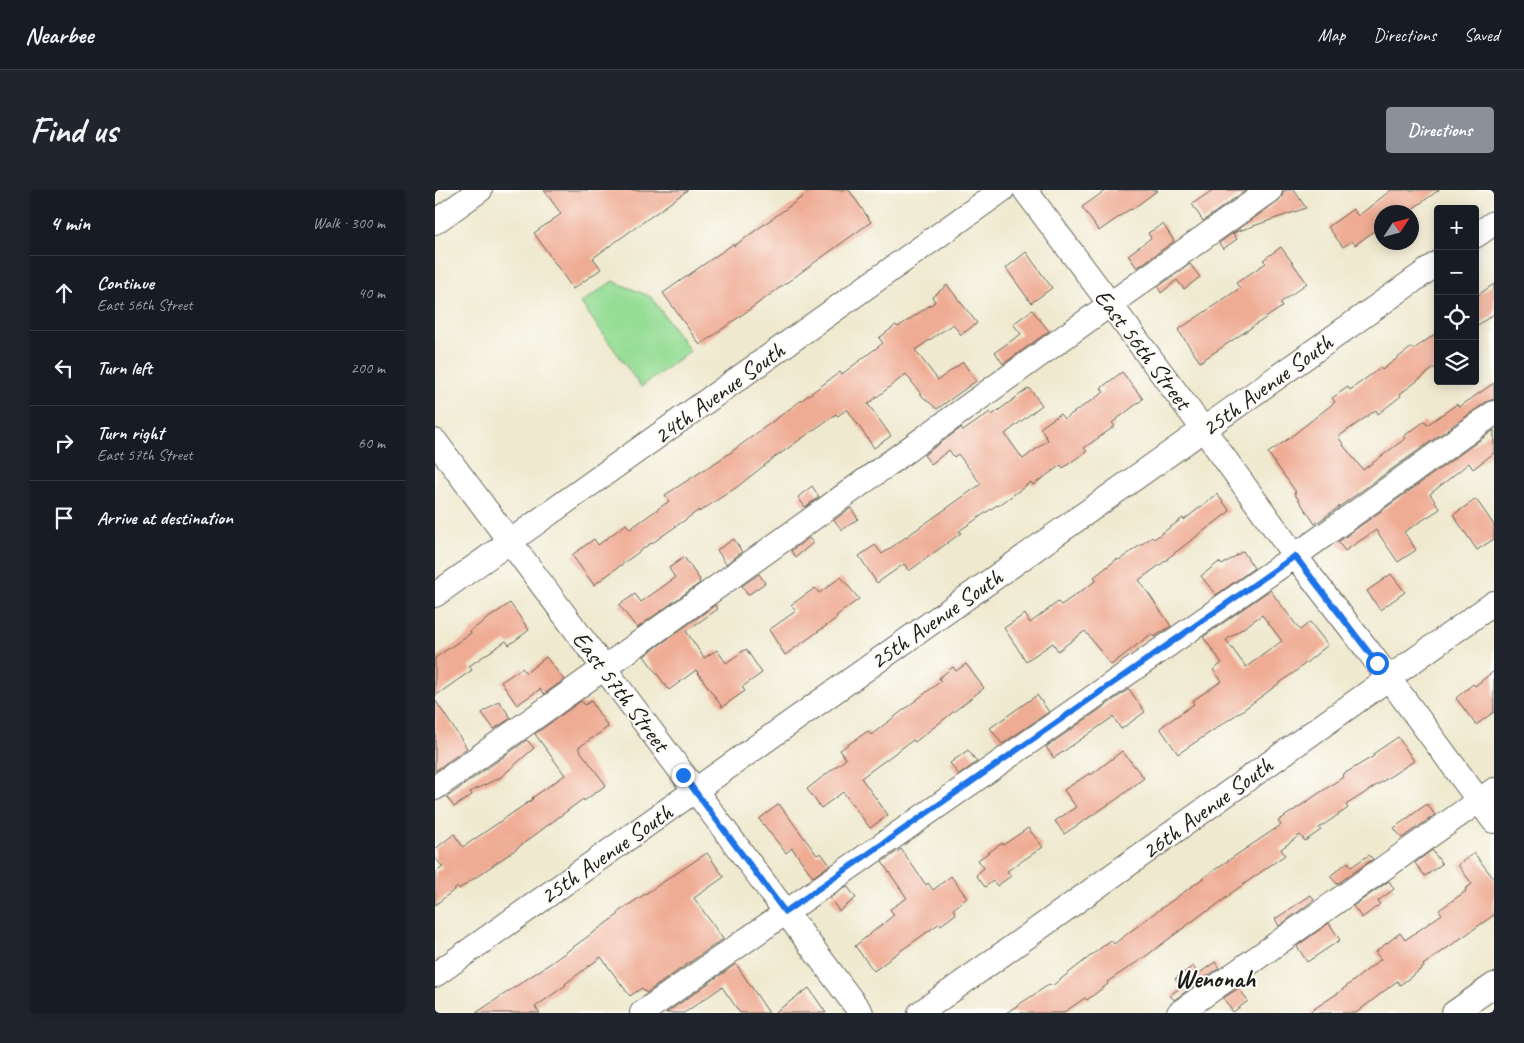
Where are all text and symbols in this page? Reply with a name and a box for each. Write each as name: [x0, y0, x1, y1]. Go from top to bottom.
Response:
text: Nearbee: [25, 20, 93, 50]
text: Map: [1318, 24, 1345, 46]
text: Directions: [1373, 24, 1436, 46]
text: Saved: [1464, 24, 1499, 46]
button: Directions: [1386, 107, 1494, 153]
text: Find us: [30, 108, 117, 153]
north arrow: [1374, 205, 1419, 250]
map controls: [1434, 205, 1479, 385]
button: +: [1434, 205, 1479, 250]
text: 4 min: [50, 210, 90, 236]
text: Walk · 300 m: [313, 213, 385, 233]
button: −: [1434, 250, 1479, 295]
text: Continue: [97, 271, 154, 295]
icon: ahead: [50, 279, 78, 307]
text: 40 m: [358, 283, 385, 303]
street label: East 56th Street: [1088, 283, 1199, 417]
text: East 56th Street: [97, 295, 192, 315]
button: locate: [1434, 295, 1479, 340]
street label: 25th Avenue South: [1196, 327, 1339, 443]
street label: 24th Avenue South: [648, 335, 791, 451]
button: layers: [1434, 340, 1479, 385]
icon: left: [50, 354, 78, 382]
text: Turn left: [97, 356, 152, 380]
text: 200 m: [351, 358, 385, 378]
text: Turn right: [97, 421, 164, 445]
icon: right: [50, 429, 78, 457]
text: 60 m: [358, 433, 385, 453]
text: East 57th Street: [97, 445, 192, 465]
icon: arrive: [50, 504, 78, 532]
text: Arrive at destination: [97, 506, 233, 530]
street label: 25th Avenue South: [864, 562, 1009, 676]
street label: East 57th Street: [566, 625, 677, 759]
route start: [1366, 652, 1389, 675]
street label: 26th Avenue South: [1136, 750, 1279, 866]
route end: [672, 764, 695, 787]
street label: 25th Avenue South: [534, 797, 679, 911]
district label: Wenonah: [1175, 963, 1256, 995]

